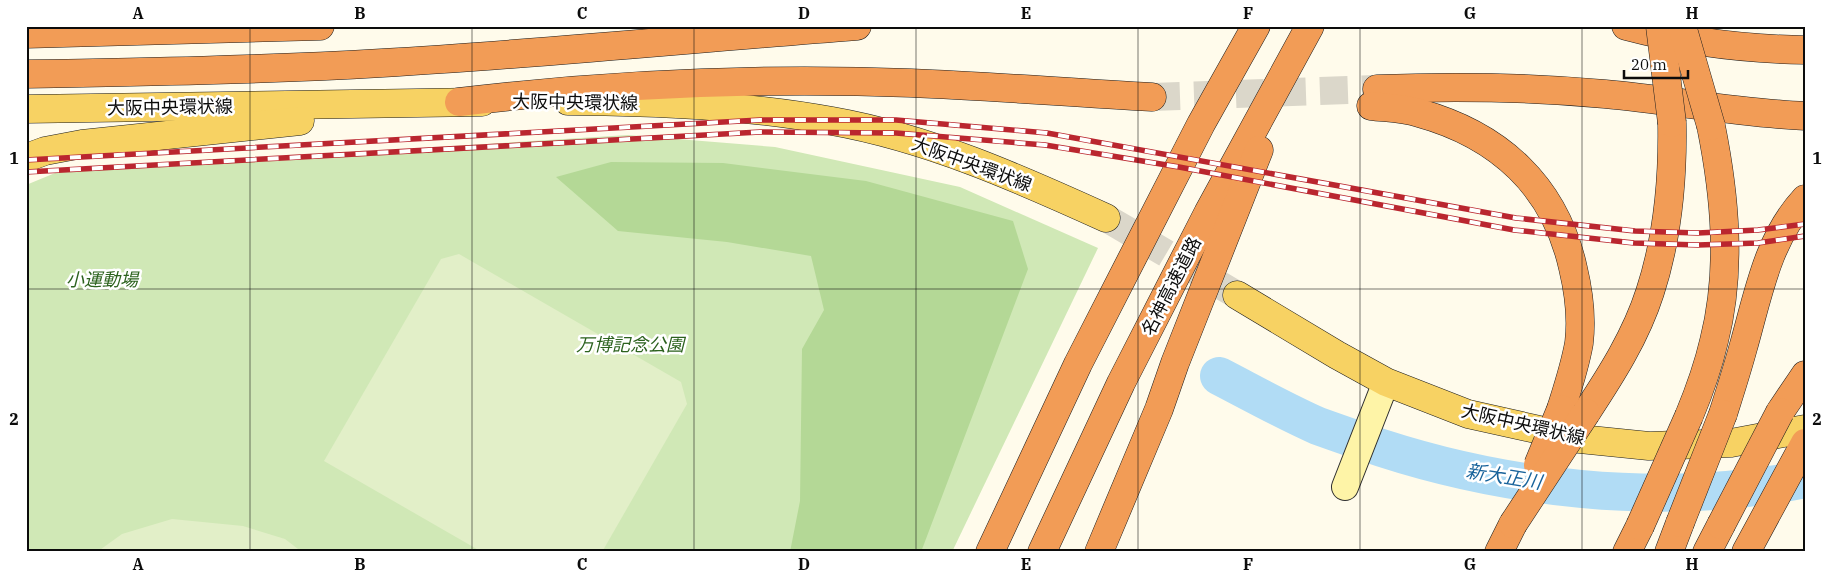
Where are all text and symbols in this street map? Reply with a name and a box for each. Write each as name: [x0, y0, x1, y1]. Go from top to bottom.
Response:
text: A: [132, 3, 144, 23]
text: B: [354, 3, 366, 23]
text: C: [577, 3, 587, 23]
text: D: [798, 3, 810, 23]
text: E: [1021, 3, 1031, 23]
text: F: [1243, 3, 1253, 23]
text: G: [1464, 3, 1476, 23]
text: H: [1686, 3, 1699, 23]
scale bar: [1624, 48, 1687, 80]
text: 20 m: [1631, 55, 1667, 74]
street label: 大阪中央環状線: [512, 89, 638, 115]
street label: 大阪中央環状線: [107, 94, 233, 120]
street label: 大阪中央環状線: [909, 132, 1035, 196]
text: 1: [9, 148, 19, 168]
text: 1: [1812, 148, 1822, 168]
street label: 名神高速道路: [1136, 233, 1206, 339]
park label: 小運動場: [66, 268, 140, 291]
park label: 万博記念公園: [576, 333, 687, 356]
street label: 大阪中央環状線: [1459, 399, 1587, 449]
text: 2: [9, 409, 19, 429]
text: 2: [1812, 409, 1822, 429]
water label: 新大正川: [1465, 458, 1545, 494]
text: A: [132, 554, 144, 574]
text: B: [354, 554, 366, 574]
text: C: [577, 554, 587, 574]
text: D: [798, 554, 810, 574]
text: E: [1021, 554, 1031, 574]
text: F: [1243, 554, 1253, 574]
text: G: [1464, 554, 1476, 574]
text: H: [1686, 554, 1699, 574]

